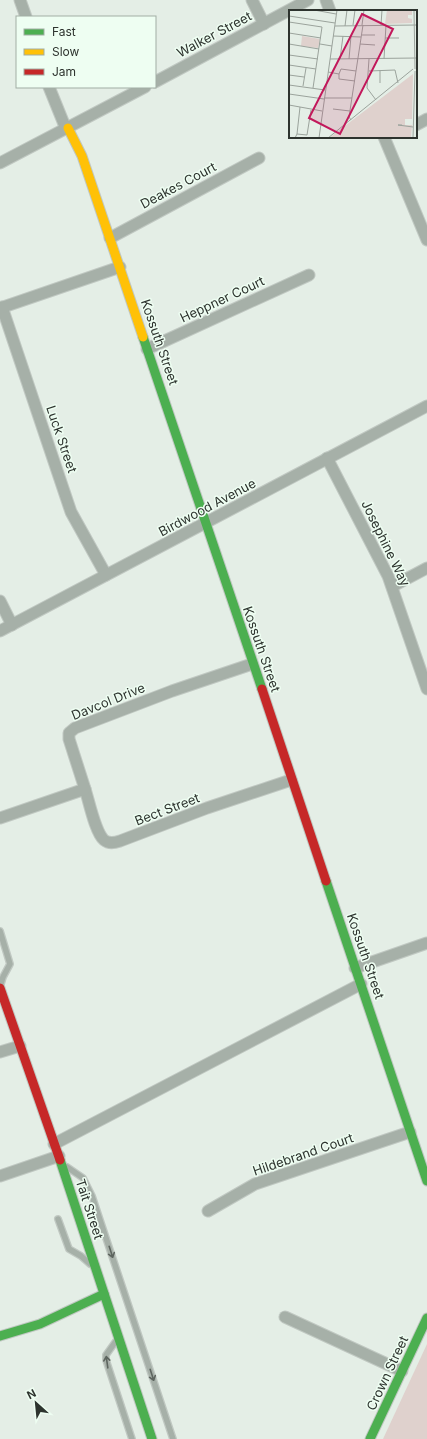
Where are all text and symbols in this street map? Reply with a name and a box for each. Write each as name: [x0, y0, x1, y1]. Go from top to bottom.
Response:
street label: Walker Street: [174, 8, 254, 60]
inset map: [289, 10, 417, 138]
legend: [16, 16, 156, 88]
text: Fast: [52, 24, 76, 39]
text: Slow: [52, 44, 80, 59]
text: Jam: [52, 64, 76, 79]
street label: Deakes Court: [137, 158, 219, 212]
street label: Heppner Court: [177, 272, 267, 326]
street label: Kossuth Street: [138, 297, 182, 387]
street label: Luck Street: [43, 403, 81, 475]
street label: Birdwood Avenue: [156, 475, 258, 539]
street label: Josephine Way: [358, 497, 414, 589]
street label: Kossuth Street: [240, 604, 284, 694]
street label: Davcol Drive: [69, 679, 147, 723]
street label: Bect Street: [132, 789, 202, 829]
street label: Kossuth Street: [344, 911, 388, 1001]
street label: Hildebrand Court: [251, 1129, 355, 1179]
street label: Tait Street: [73, 1177, 107, 1241]
one-way arrow: [108, 1245, 115, 1258]
street label: Crown Street: [363, 1333, 411, 1413]
one-way arrow: [103, 1356, 111, 1369]
one-way arrow: [149, 1369, 156, 1382]
north arrow: [16, 1383, 56, 1423]
text: N: [25, 1386, 38, 1402]

